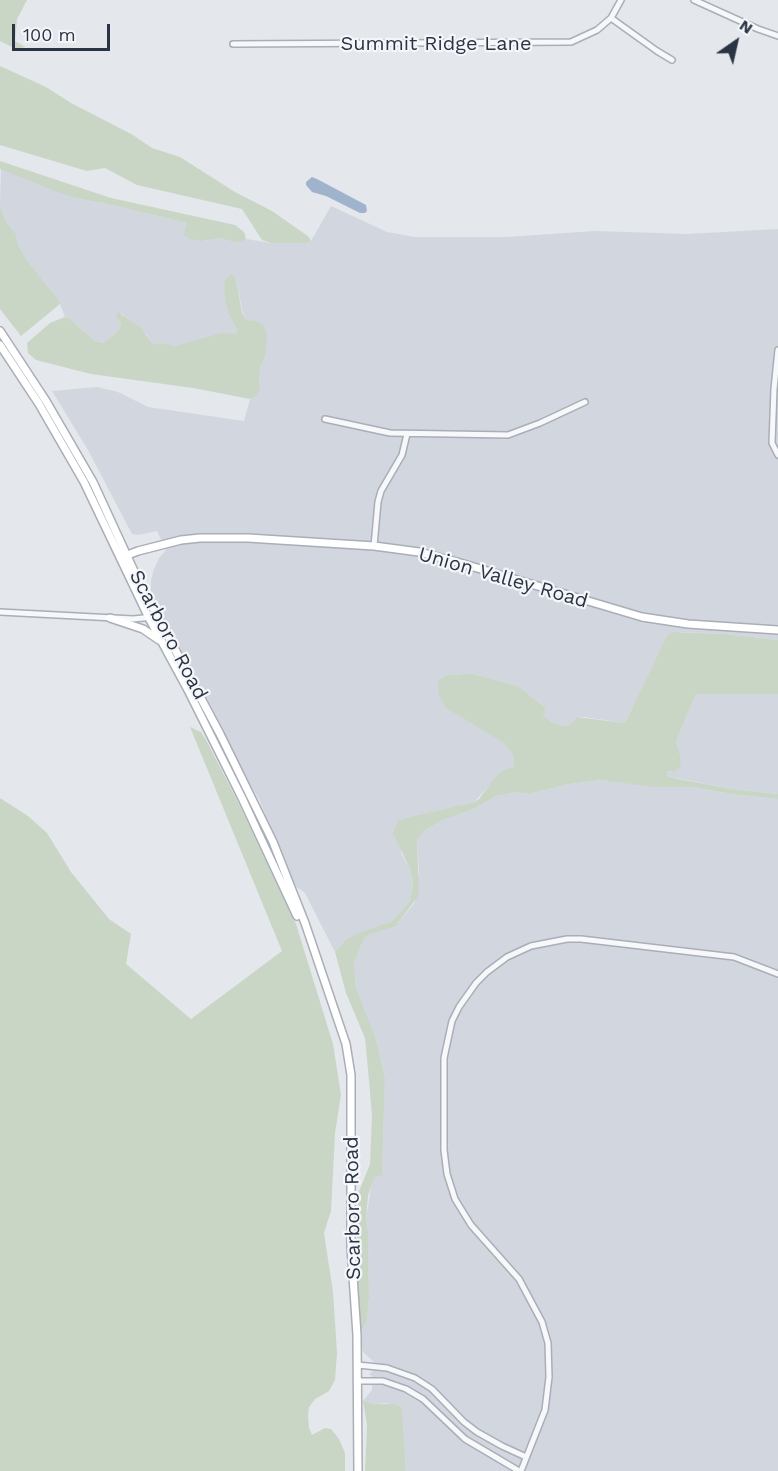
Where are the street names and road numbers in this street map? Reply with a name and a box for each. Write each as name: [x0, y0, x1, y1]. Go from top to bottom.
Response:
street label: Summit Ridge Lane: [341, 32, 531, 56]
street label: Union Valley Road: [415, 542, 591, 614]
street label: Scarboro Road: [124, 566, 212, 704]
street label: Scarboro Road: [340, 1136, 366, 1280]

